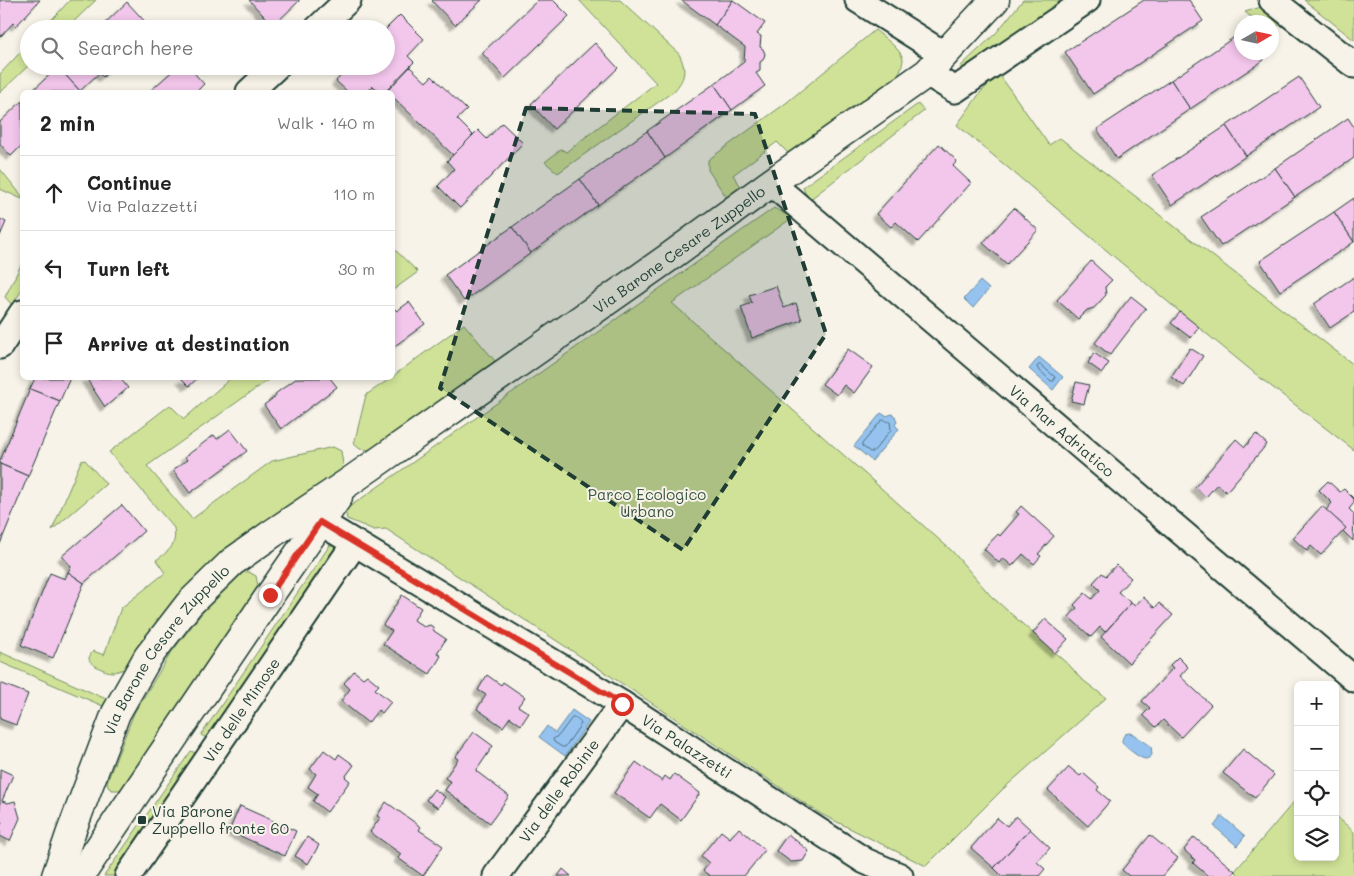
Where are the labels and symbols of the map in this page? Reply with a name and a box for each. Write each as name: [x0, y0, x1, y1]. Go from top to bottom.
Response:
north arrow: [1234, 15, 1279, 60]
street label: Via Barone Cesare Zuppello: [589, 181, 769, 317]
street label: Via Mar Adriatico: [1005, 380, 1119, 481]
park label: Parco Ecologico Urbano: [588, 484, 706, 521]
street label: Via Barone Cesare Zuppello: [98, 560, 233, 738]
route end: [259, 584, 282, 607]
street label: Via delle Mimose: [198, 654, 284, 766]
route start: [611, 693, 634, 716]
street label: Via Palazzetti: [638, 709, 736, 783]
street label: Via delle Robinie: [514, 735, 603, 846]
place label: Via Barone Zuppello fronte 60: [152, 801, 289, 838]
marker: Via Barone Zuppello fronte 60: [136, 814, 148, 826]

